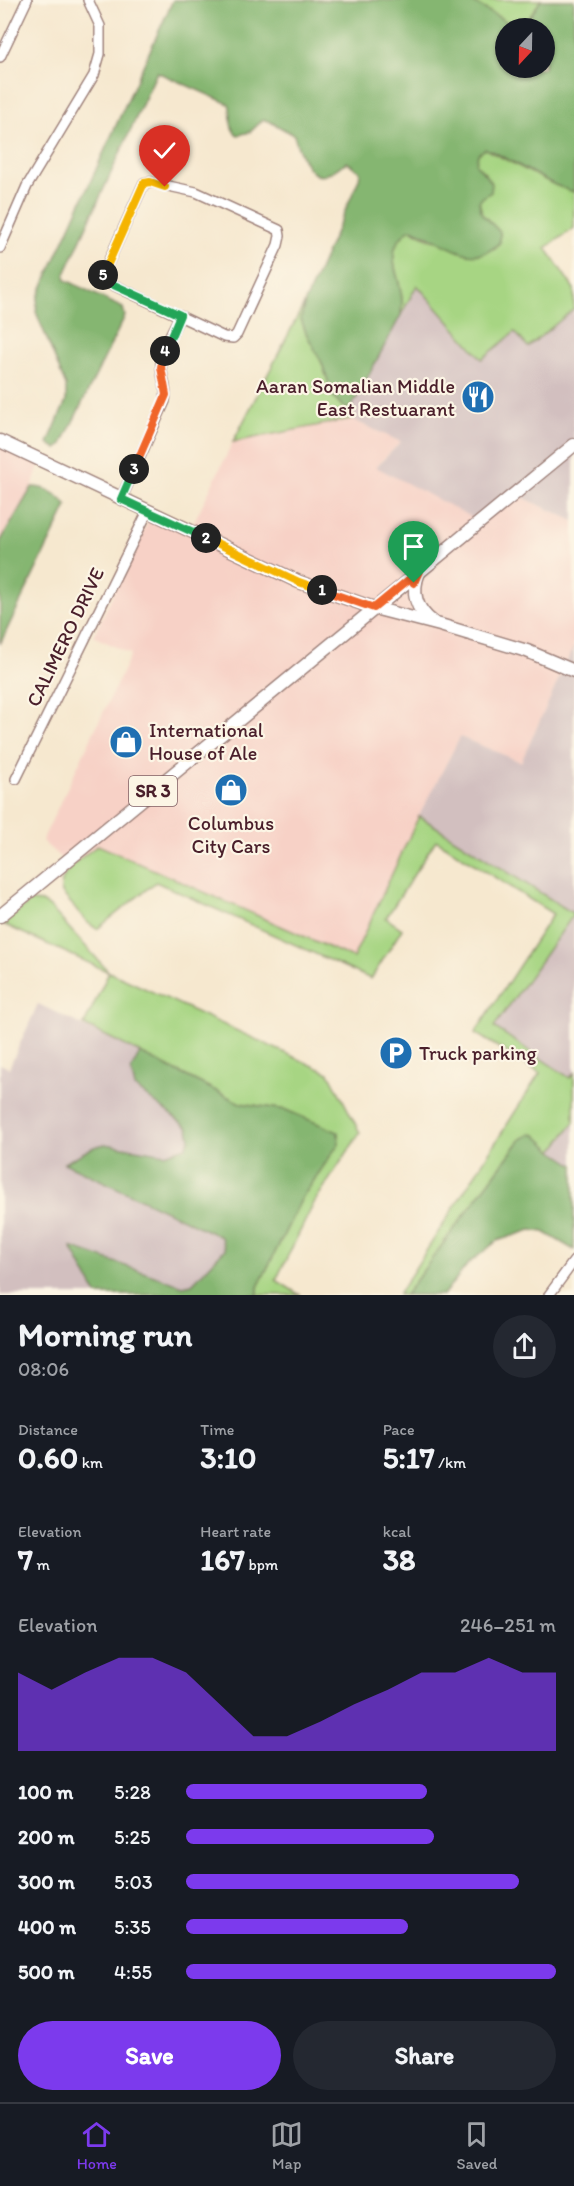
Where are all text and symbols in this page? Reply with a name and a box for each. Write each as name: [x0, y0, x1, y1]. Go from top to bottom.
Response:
north arrow: [495, 18, 555, 78]
map controls: [495, 18, 555, 78]
pin: [139, 125, 190, 187]
icon: check: [148, 134, 181, 167]
pin: 5: [88, 260, 118, 290]
text: 5: [99, 265, 107, 284]
pin: 4: [150, 336, 180, 366]
text: 4: [160, 341, 170, 360]
place label: Aaran Somalian Middle East Restuarant: [256, 374, 455, 421]
restaurant icon: Aaran Somalian Middle East Restuarant: [460, 379, 496, 415]
pin: 3: [119, 454, 149, 484]
text: 3: [130, 459, 138, 478]
pin: [388, 521, 439, 583]
pin: 2: [191, 523, 221, 553]
text: 2: [202, 528, 210, 547]
icon: arrive: [397, 530, 430, 563]
street label: CALIMERO DRIVE: [21, 564, 109, 710]
pin: 1: [307, 575, 337, 605]
text: 1: [318, 580, 326, 599]
place label: International House of Ale: [149, 718, 264, 765]
shop icon: International House of Ale: [108, 724, 144, 760]
shop icon: Columbus City Cars: [213, 772, 249, 808]
road number: SR 3: [129, 776, 177, 806]
place label: Columbus City Cars: [188, 811, 274, 858]
parking icon: Truck parking: [378, 1035, 414, 1071]
place label: Truck parking: [419, 1041, 537, 1065]
text: Morning run: [18, 1315, 193, 1354]
button: share: [493, 1315, 556, 1378]
text: 08:06: [18, 1357, 69, 1381]
text: Distance: [18, 1420, 78, 1439]
text: Time: [200, 1420, 234, 1439]
text: Pace: [383, 1420, 415, 1439]
text: 0.60: [18, 1439, 78, 1476]
text: 3:10: [200, 1439, 256, 1476]
text: 5:17: [383, 1439, 435, 1476]
text: km: [78, 1453, 103, 1472]
text: /km: [435, 1453, 466, 1472]
text: Elevation: [18, 1522, 82, 1541]
text: Heart rate: [200, 1522, 271, 1541]
text: kcal: [383, 1522, 411, 1541]
text: 7: [18, 1541, 33, 1578]
text: 167: [200, 1541, 245, 1578]
text: 38: [383, 1541, 415, 1578]
text: m: [33, 1555, 50, 1574]
text: bpm: [245, 1555, 278, 1574]
text: Elevation: [18, 1613, 97, 1637]
text: 246–251 m: [460, 1613, 556, 1637]
text: 100 m: [18, 1780, 73, 1804]
text: 5:28: [114, 1780, 151, 1804]
text: 200 m: [18, 1825, 74, 1849]
text: 5:25: [114, 1825, 150, 1849]
text: 300 m: [18, 1870, 75, 1894]
text: 5:03: [114, 1870, 153, 1894]
text: 400 m: [18, 1915, 76, 1939]
text: 5:35: [114, 1915, 151, 1939]
text: 500 m: [18, 1960, 74, 1984]
text: 4:55: [114, 1960, 152, 1984]
button: Save: [18, 2021, 281, 2090]
button: Share: [293, 2021, 556, 2090]
tab: Home: [77, 2118, 117, 2173]
tab: Map: [270, 2118, 303, 2173]
tab: Saved: [457, 2118, 497, 2173]

